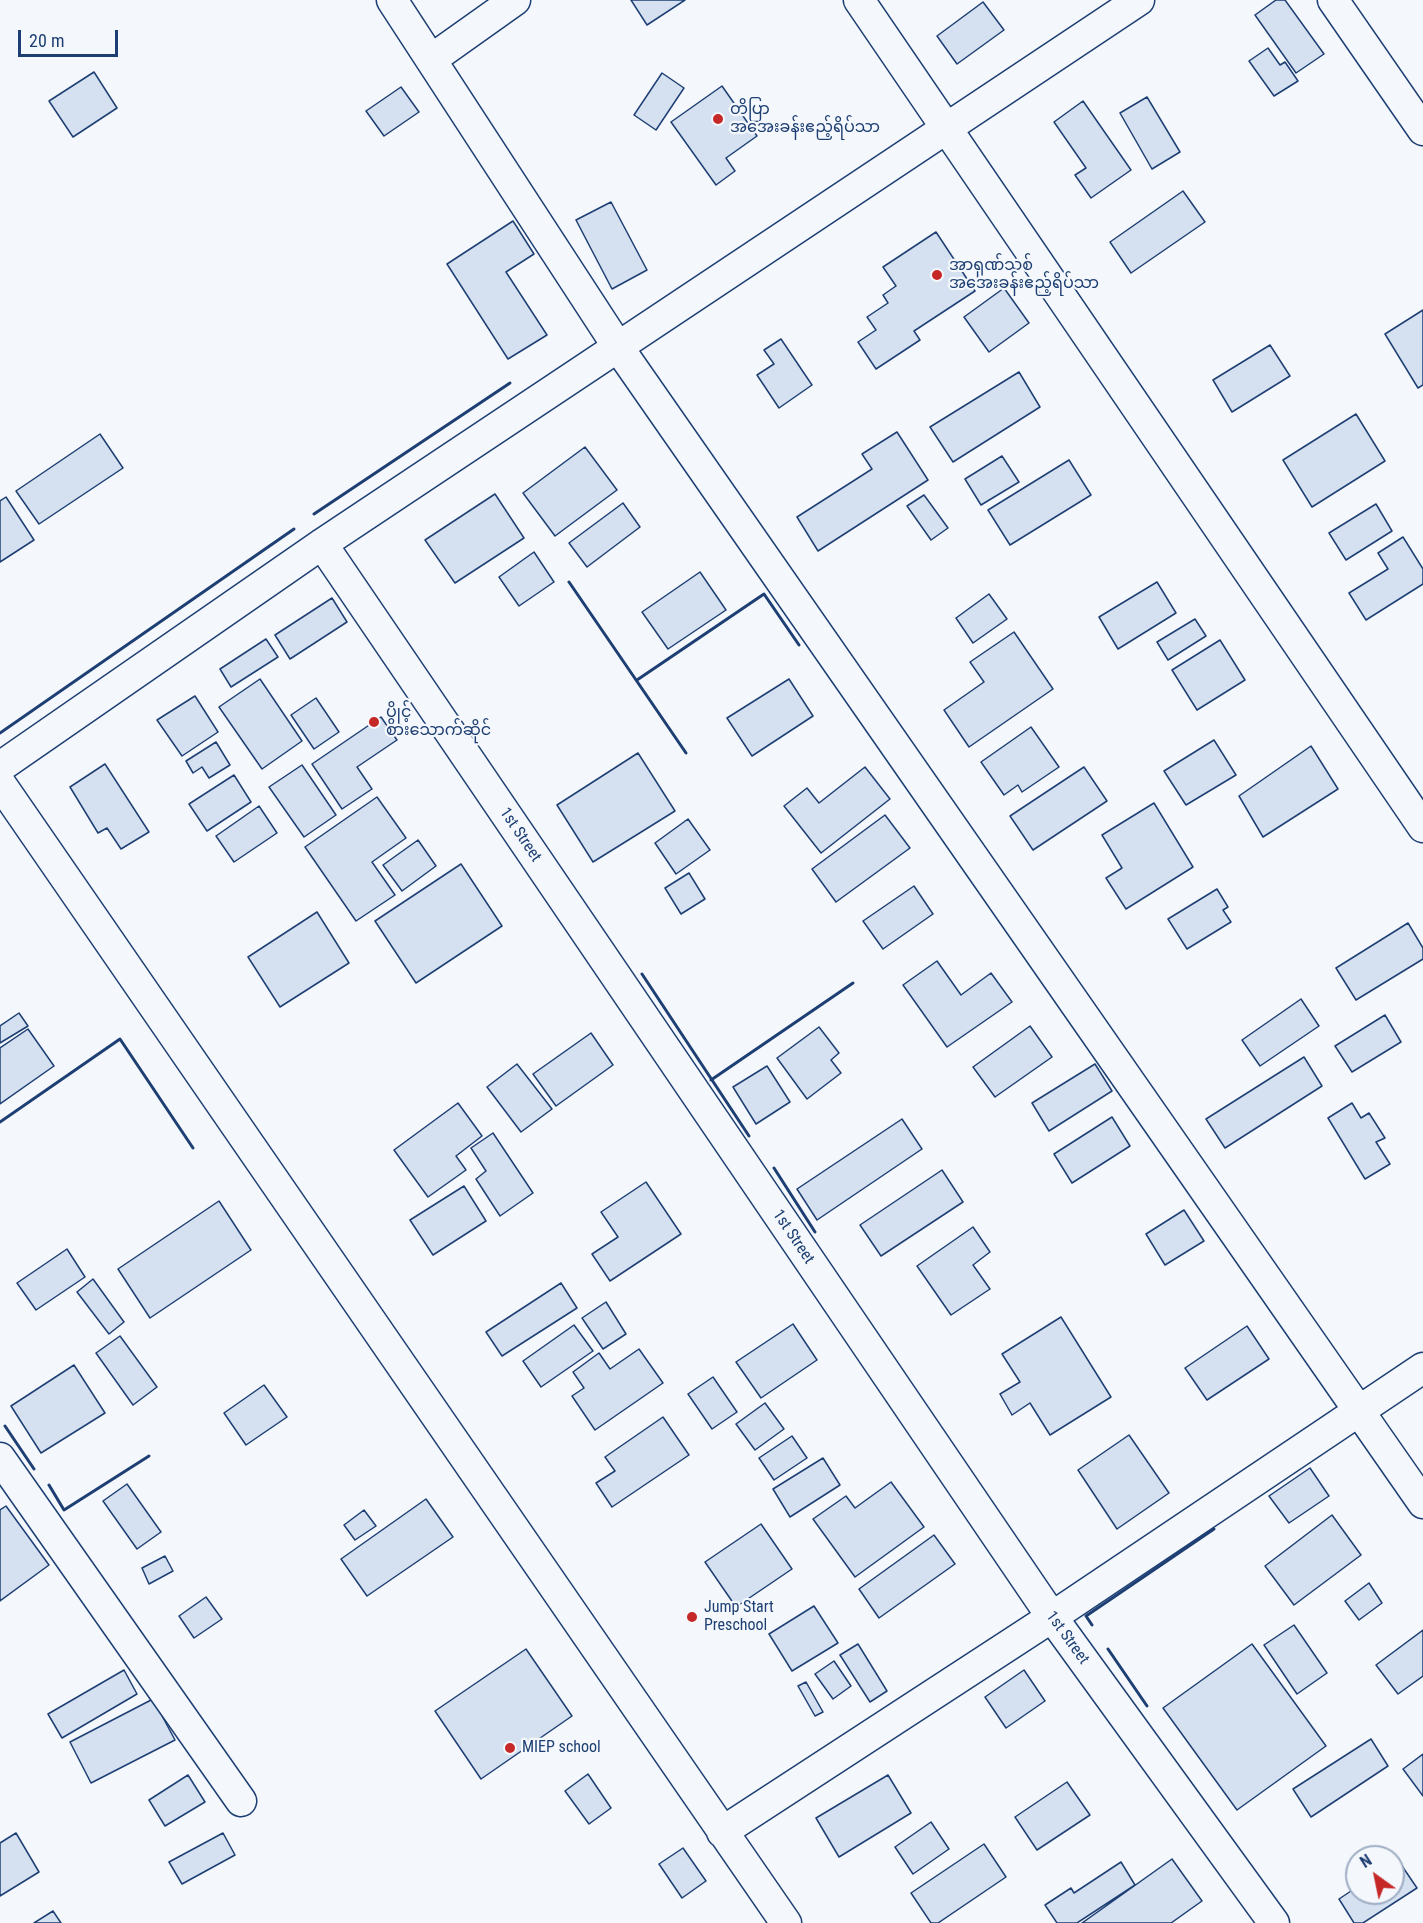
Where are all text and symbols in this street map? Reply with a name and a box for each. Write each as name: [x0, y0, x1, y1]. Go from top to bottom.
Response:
scale bar: [21, 18, 122, 56]
text: 20 m: [29, 30, 64, 51]
place label: တိပြာ အအေးခန်းဧည့်ရိပ်သာ: [730, 100, 880, 138]
marker: တိပြာ အအေးခန်းဧည့်ရိပ်သာ: [711, 112, 725, 126]
place label: အာရုဏ်သစ် အအေးခန်းဧည့်ရိပ်သာ: [949, 256, 1099, 294]
marker: အာရုဏ်သစ် အအေးခန်းဧည့်ရိပ်သာ: [930, 268, 944, 282]
place label: ပွိုင့် စားသောက်ဆိုင်: [386, 703, 491, 741]
marker: ပွိုင့် စားသောက်ဆိုင်: [367, 715, 381, 729]
street label: 1st Street: [495, 804, 545, 866]
street label: 1st Street: [768, 1206, 818, 1268]
place label: Jump Start Preschool: [704, 1598, 774, 1636]
street label: 1st Street: [1041, 1608, 1093, 1668]
marker: Jump Start Preschool: [685, 1610, 699, 1624]
place label: MIEP school: [522, 1738, 601, 1758]
marker: MIEP school: [503, 1741, 517, 1755]
north arrow: [1345, 1845, 1405, 1905]
text: N: [1357, 1851, 1375, 1872]

